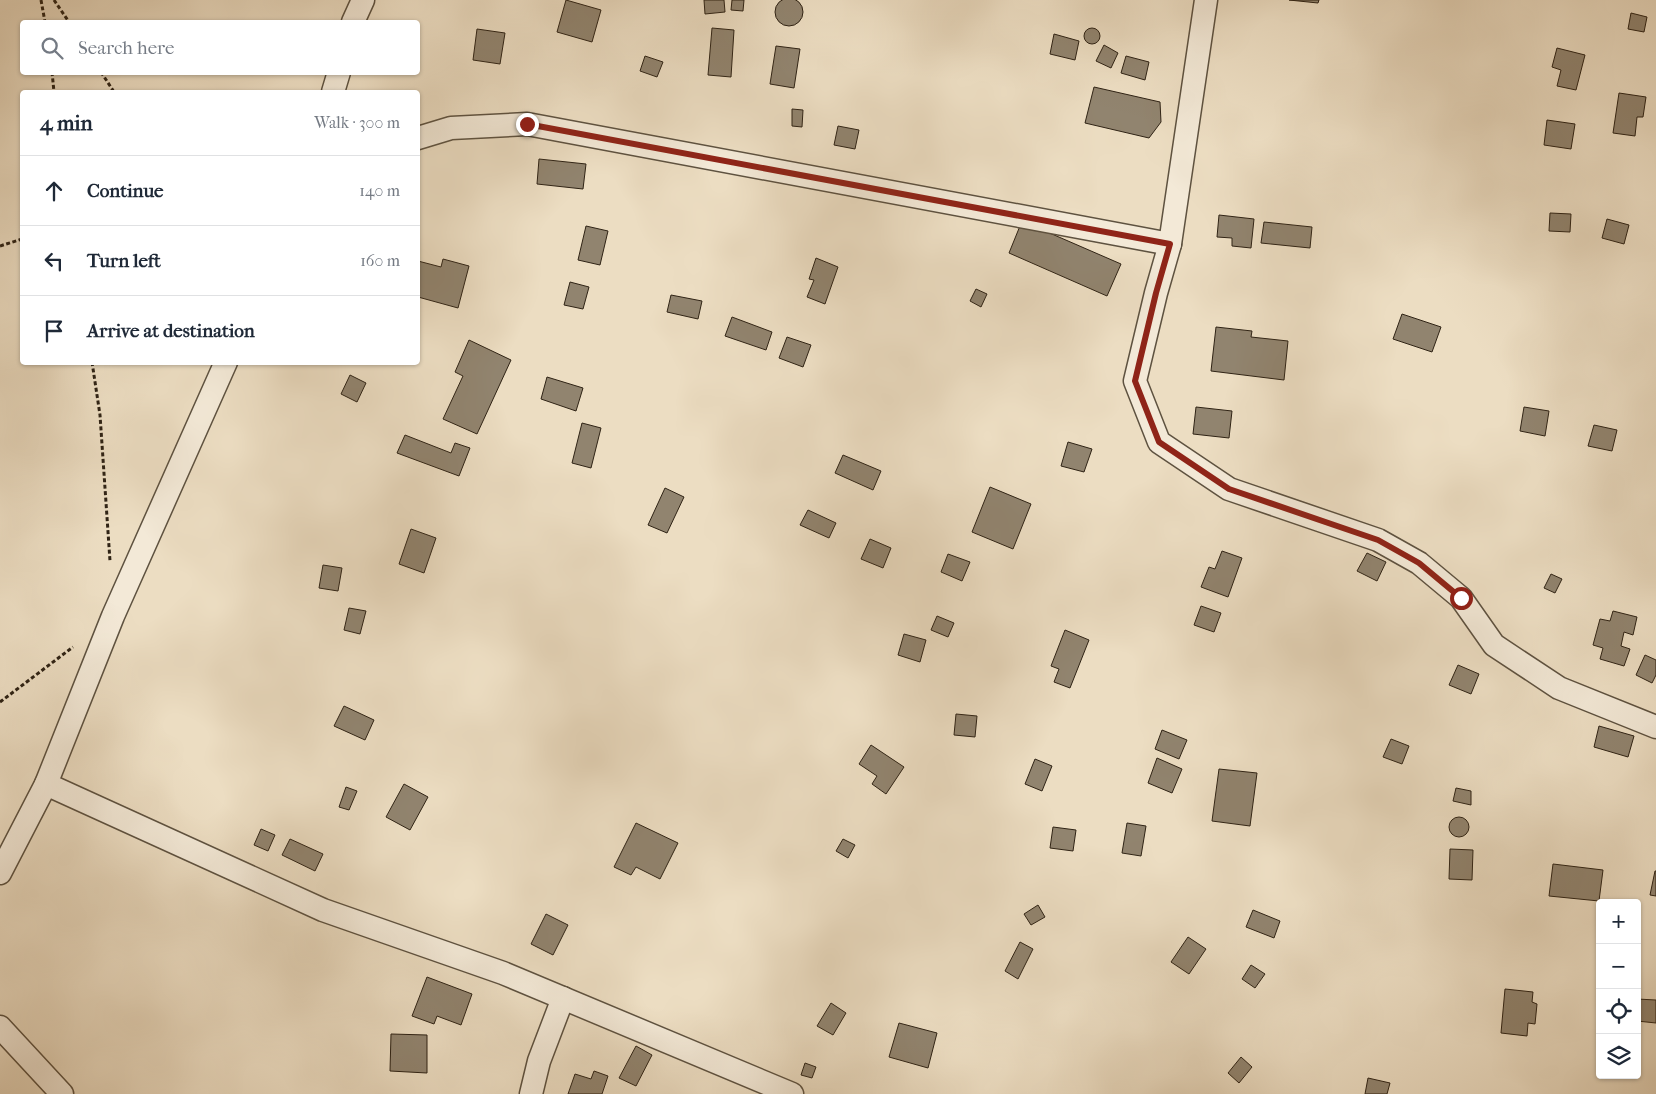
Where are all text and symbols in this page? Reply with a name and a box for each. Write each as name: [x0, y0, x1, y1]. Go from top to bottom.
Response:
search box: [20, 20, 420, 75]
icon: search: [38, 34, 66, 62]
text: Search here: [78, 37, 174, 59]
text: 4 min: [40, 111, 93, 135]
text: Walk · 300 m: [314, 113, 400, 132]
route end: [516, 113, 539, 136]
icon: ahead: [40, 177, 68, 205]
text: Continue: [87, 180, 163, 202]
text: 140 m: [359, 181, 400, 200]
icon: left: [40, 247, 68, 275]
text: Turn left: [87, 250, 161, 272]
text: 160 m: [360, 251, 400, 270]
icon: arrive: [40, 317, 68, 345]
text: Arrive at destination: [87, 320, 255, 342]
route start: [1450, 587, 1473, 610]
map controls: [1596, 899, 1641, 1079]
button: +: [1596, 899, 1641, 944]
button: −: [1596, 944, 1641, 989]
button: locate: [1596, 989, 1641, 1034]
button: layers: [1596, 1034, 1641, 1079]

